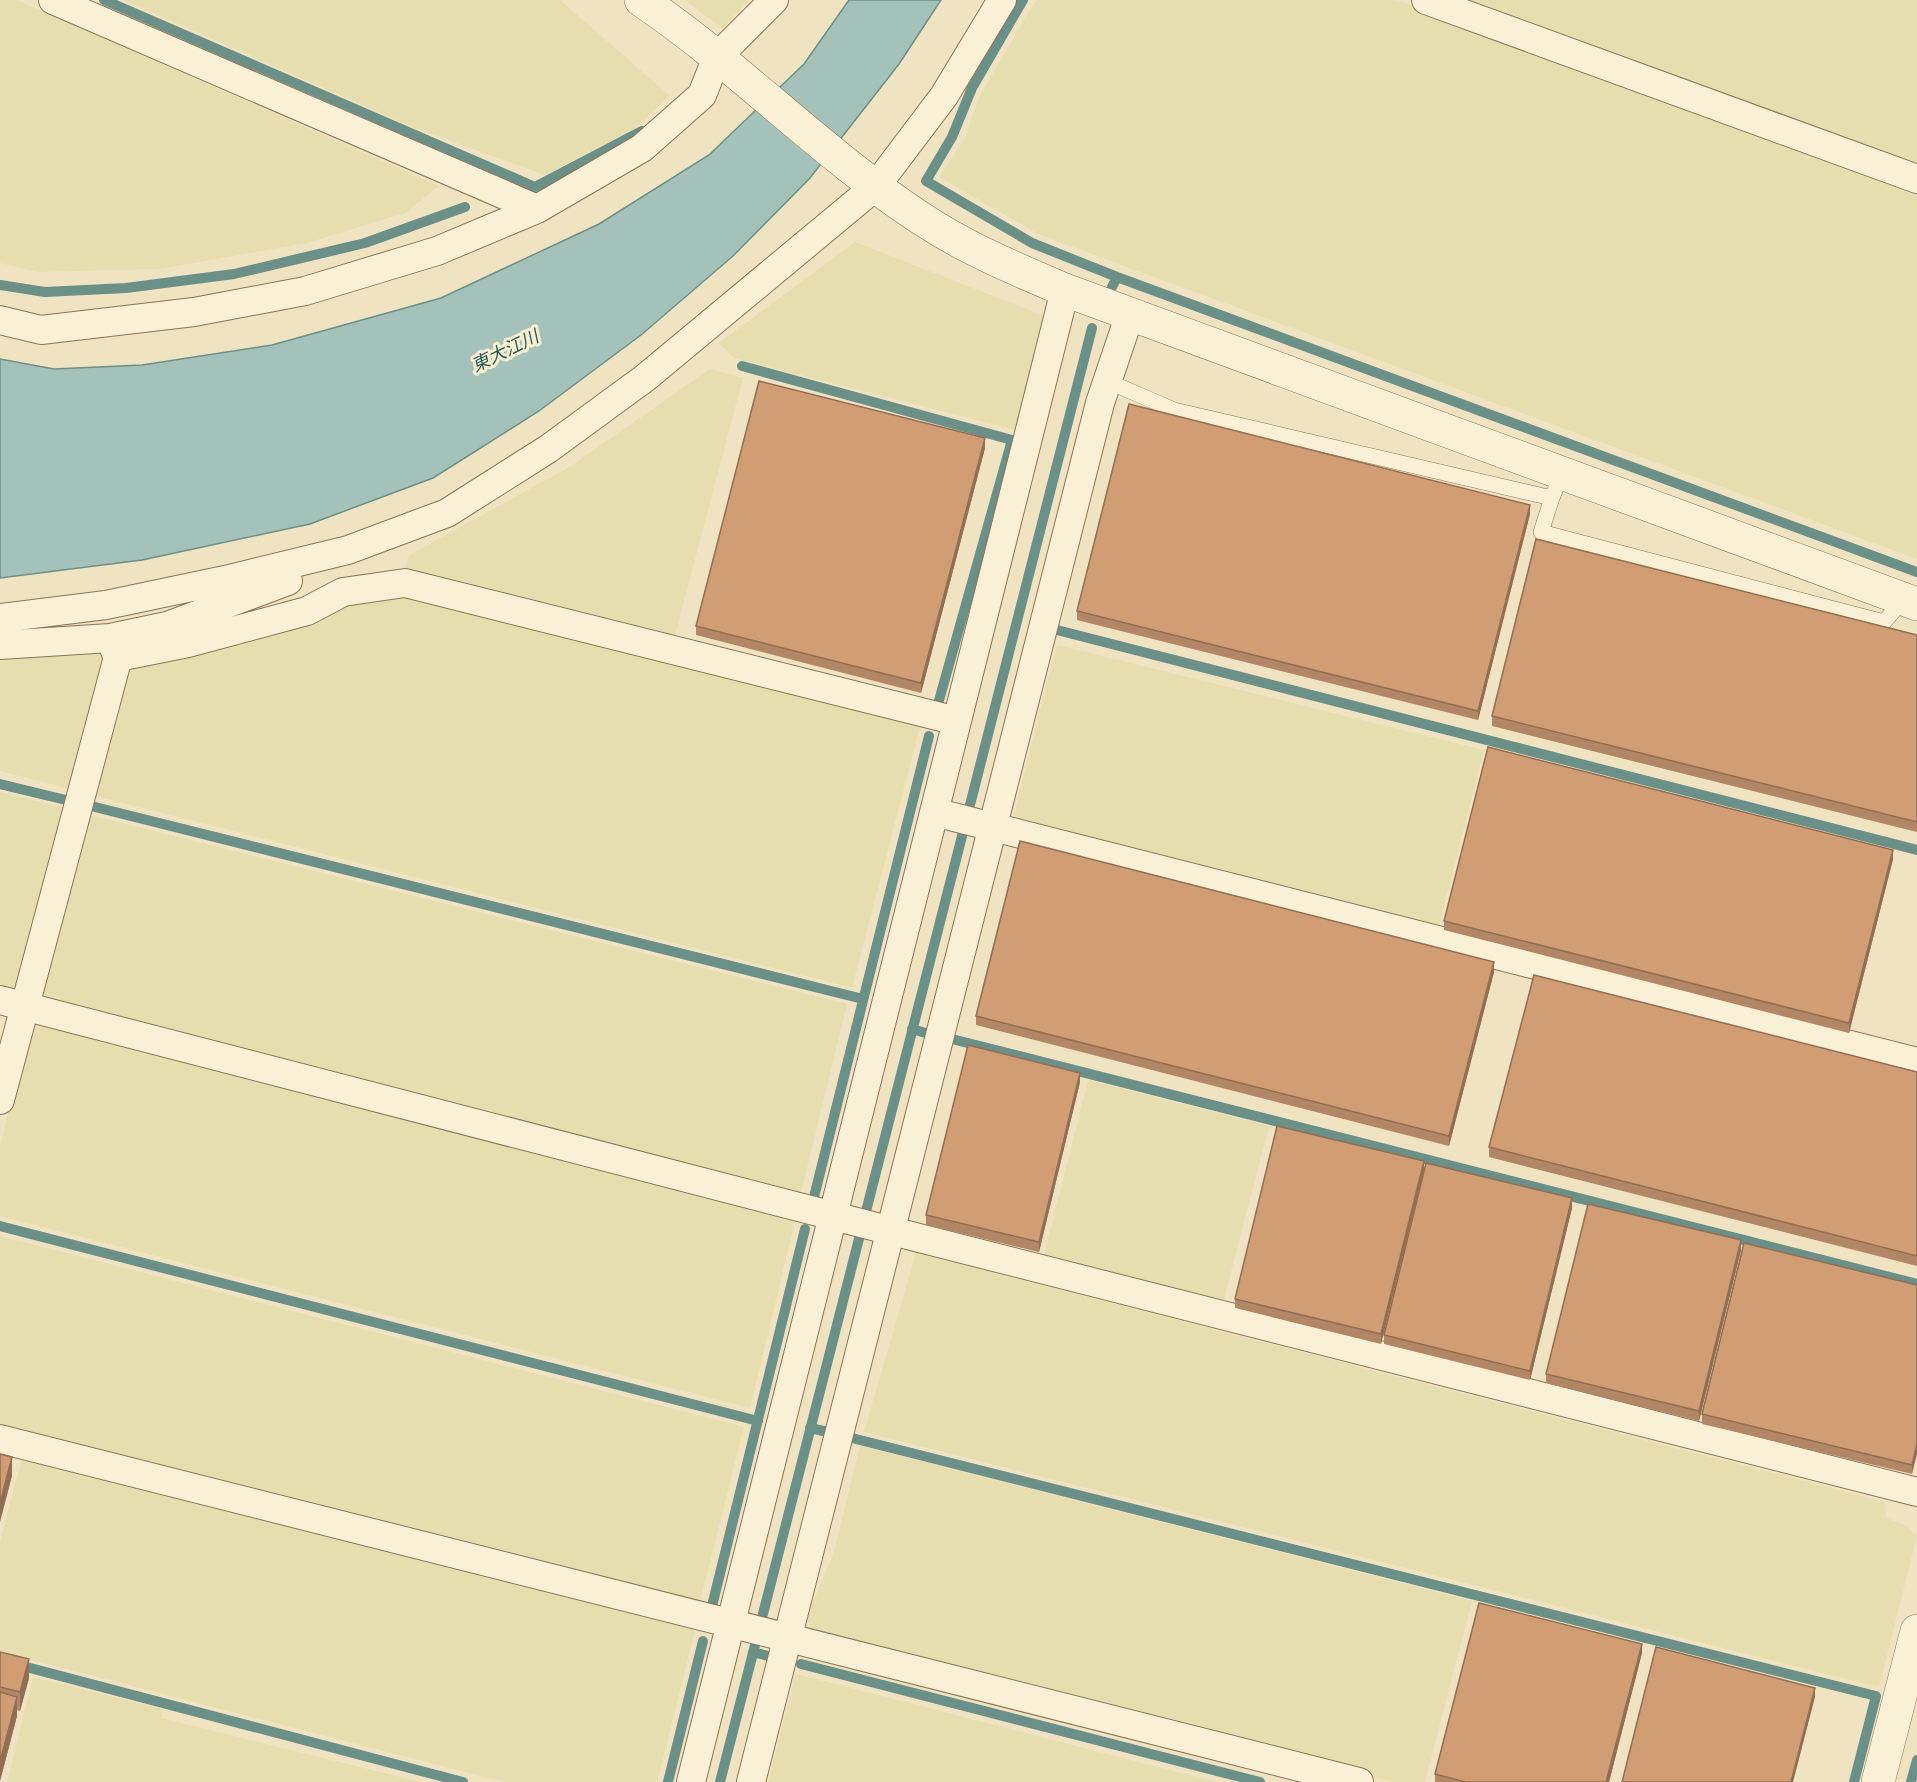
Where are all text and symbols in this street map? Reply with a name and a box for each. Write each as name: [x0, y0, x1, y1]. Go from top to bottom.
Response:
water label: 東大江川: [467, 323, 544, 377]

